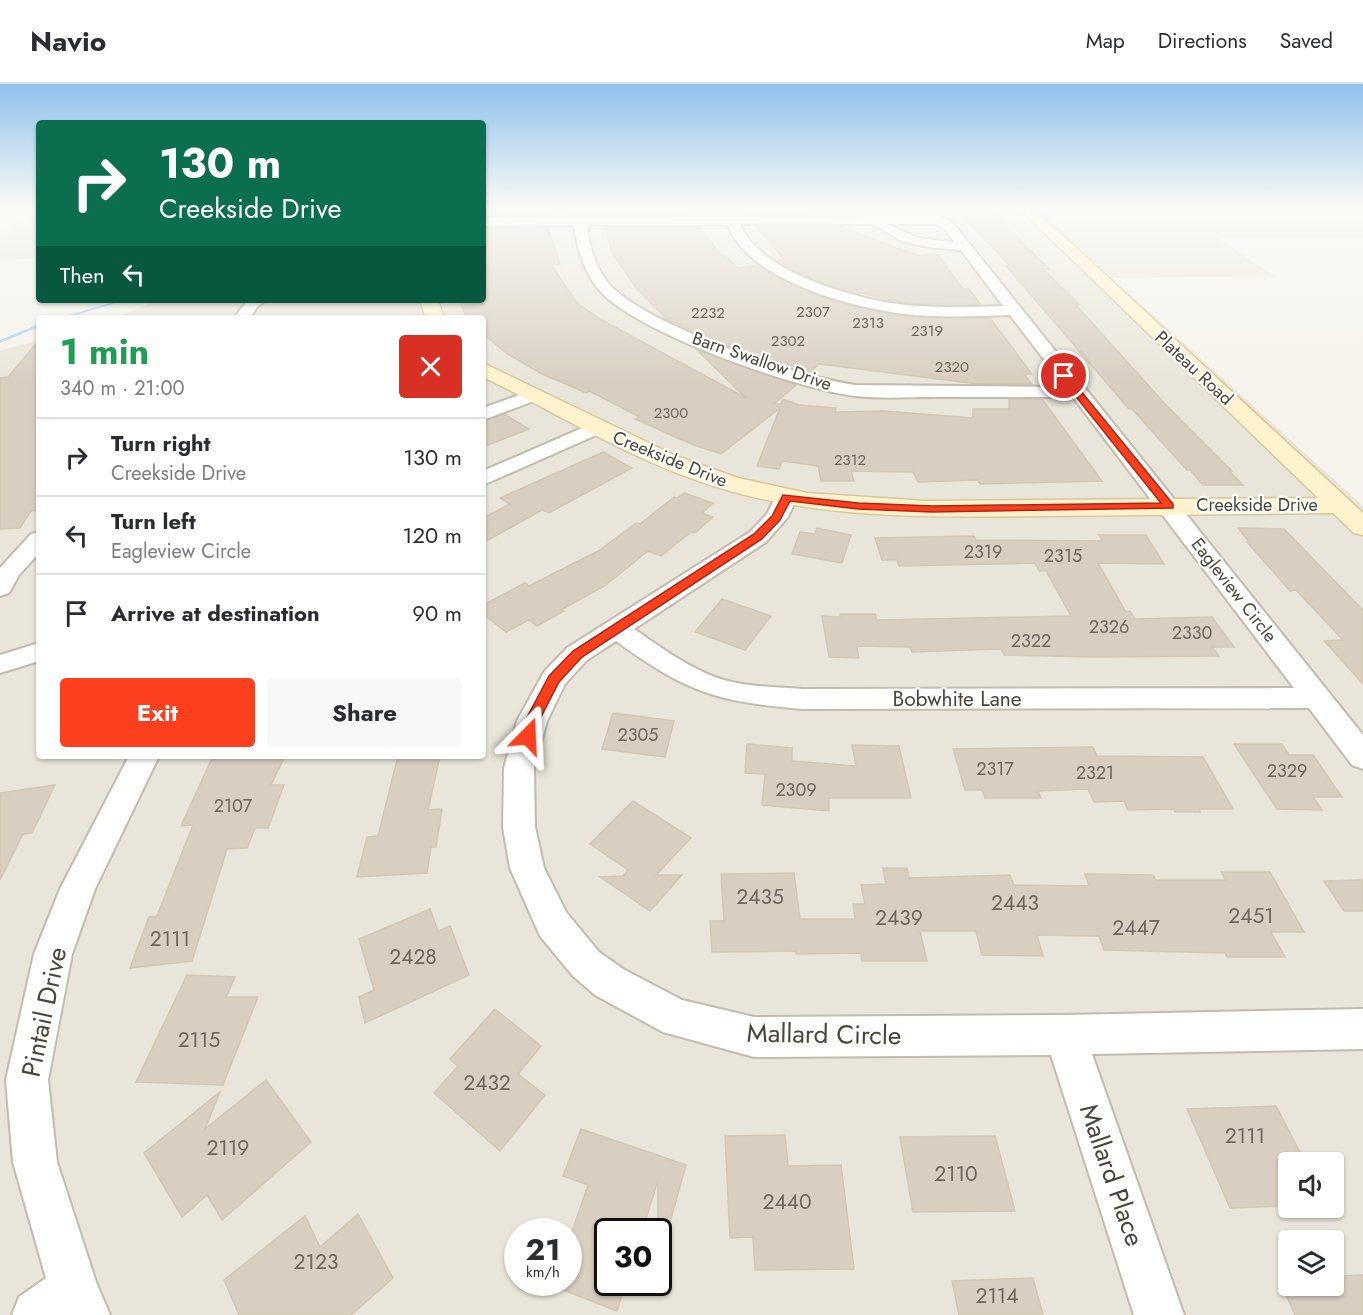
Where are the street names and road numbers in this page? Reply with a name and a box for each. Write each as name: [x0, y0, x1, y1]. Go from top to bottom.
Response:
street label: Barn Swallow Drive: [689, 325, 835, 397]
street label: Plateau Road: [1149, 325, 1239, 411]
street label: Creekside Drive: [609, 424, 731, 494]
street label: Creekside Drive: [1196, 492, 1318, 518]
street label: Eagleview Circle: [1185, 532, 1283, 648]
street label: Bobwhite Lane: [892, 684, 1022, 714]
street label: Pintail Drive: [12, 944, 76, 1080]
street label: Mallard Circle: [746, 1014, 902, 1054]
street label: Mallard Place: [1070, 1099, 1154, 1251]

